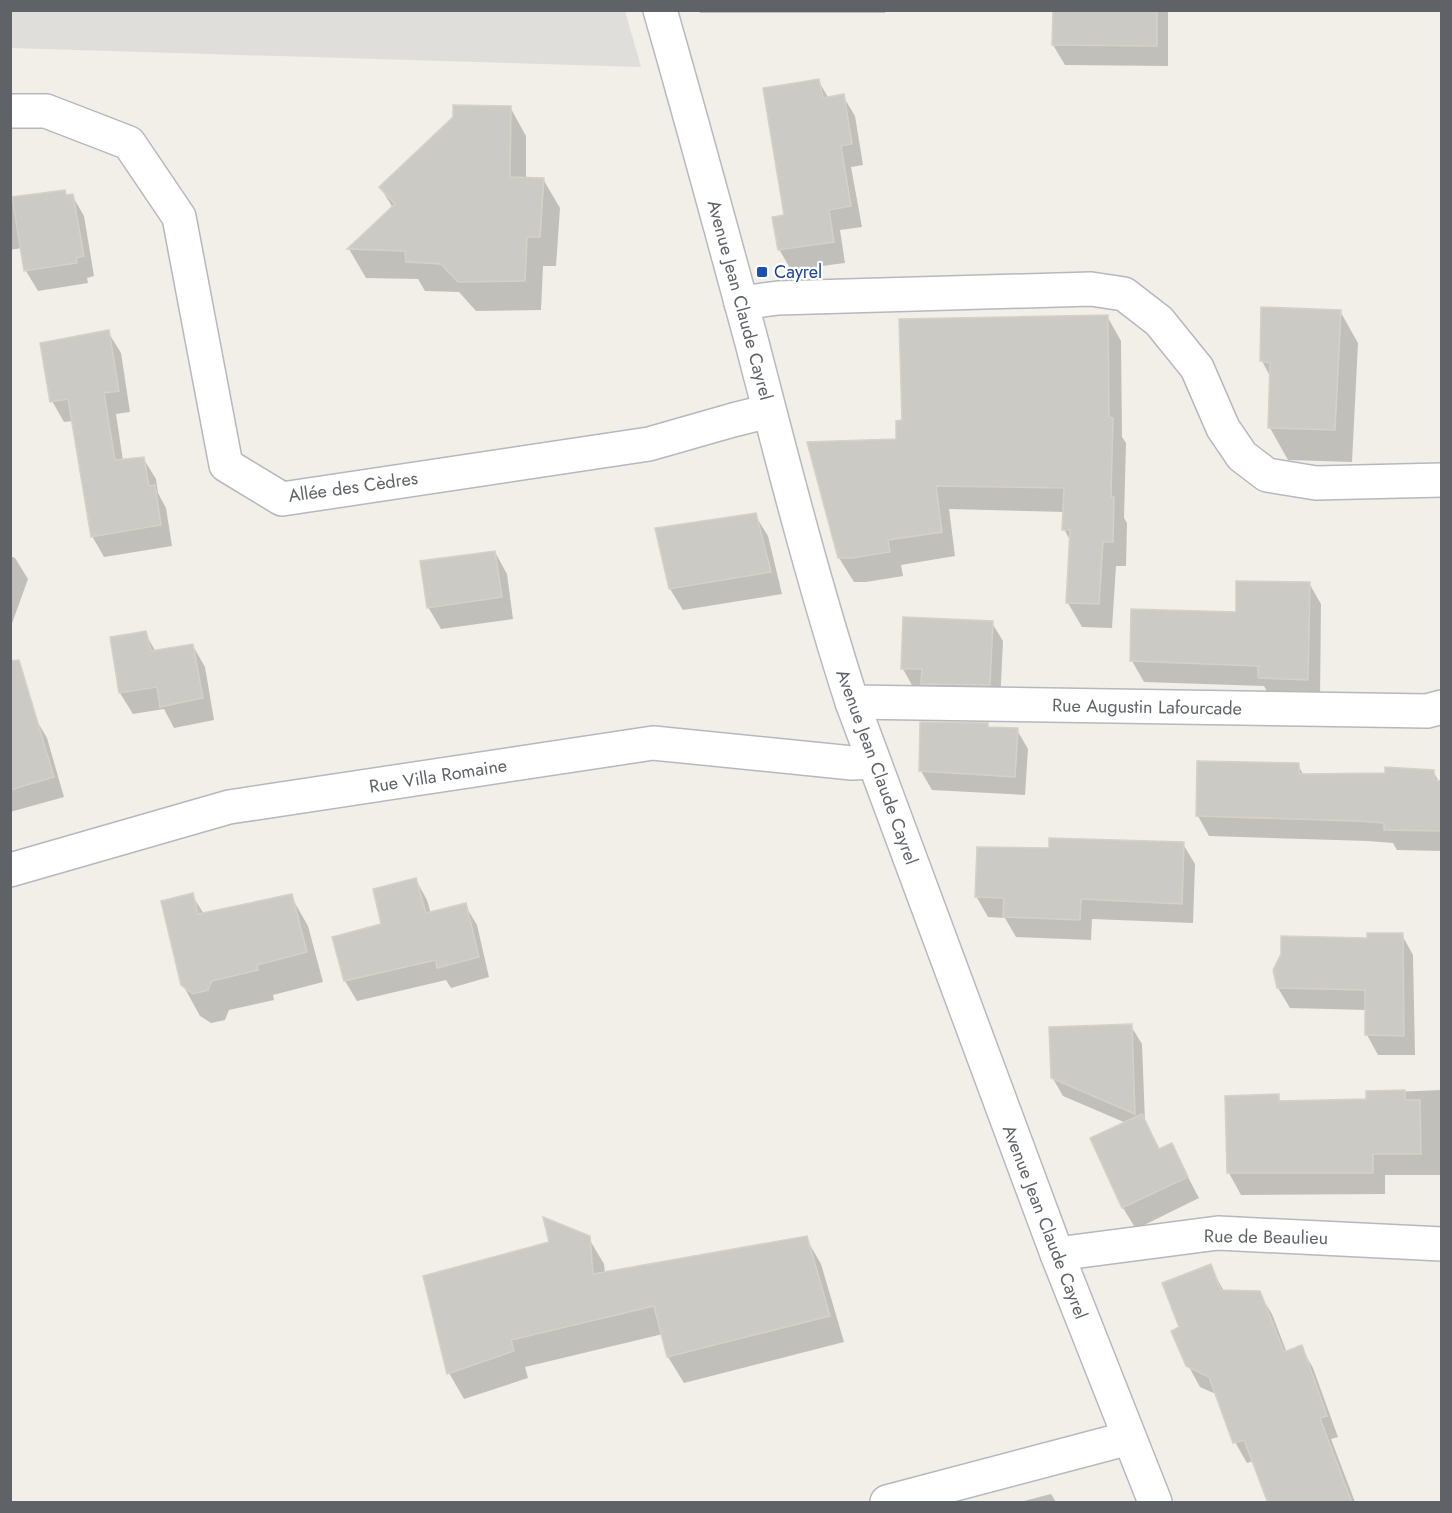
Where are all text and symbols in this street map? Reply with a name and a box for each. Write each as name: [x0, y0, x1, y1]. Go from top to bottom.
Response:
street label: Avenue Jean Claude Cayrel: [701, 197, 779, 403]
place label: Cayrel: [774, 259, 822, 285]
marker: Cayrel: [755, 265, 769, 279]
street label: Allée des Cèdres: [287, 465, 419, 509]
street label: Avenue Jean Claude Cayrel: [830, 666, 924, 868]
street label: Rue Augustin Lafourcade: [1052, 692, 1242, 722]
street label: Rue Villa Romaine: [367, 752, 509, 800]
street label: Avenue Jean Claude Cayrel: [996, 1121, 1094, 1323]
street label: Rue de Beaulieu: [1204, 1223, 1328, 1251]

